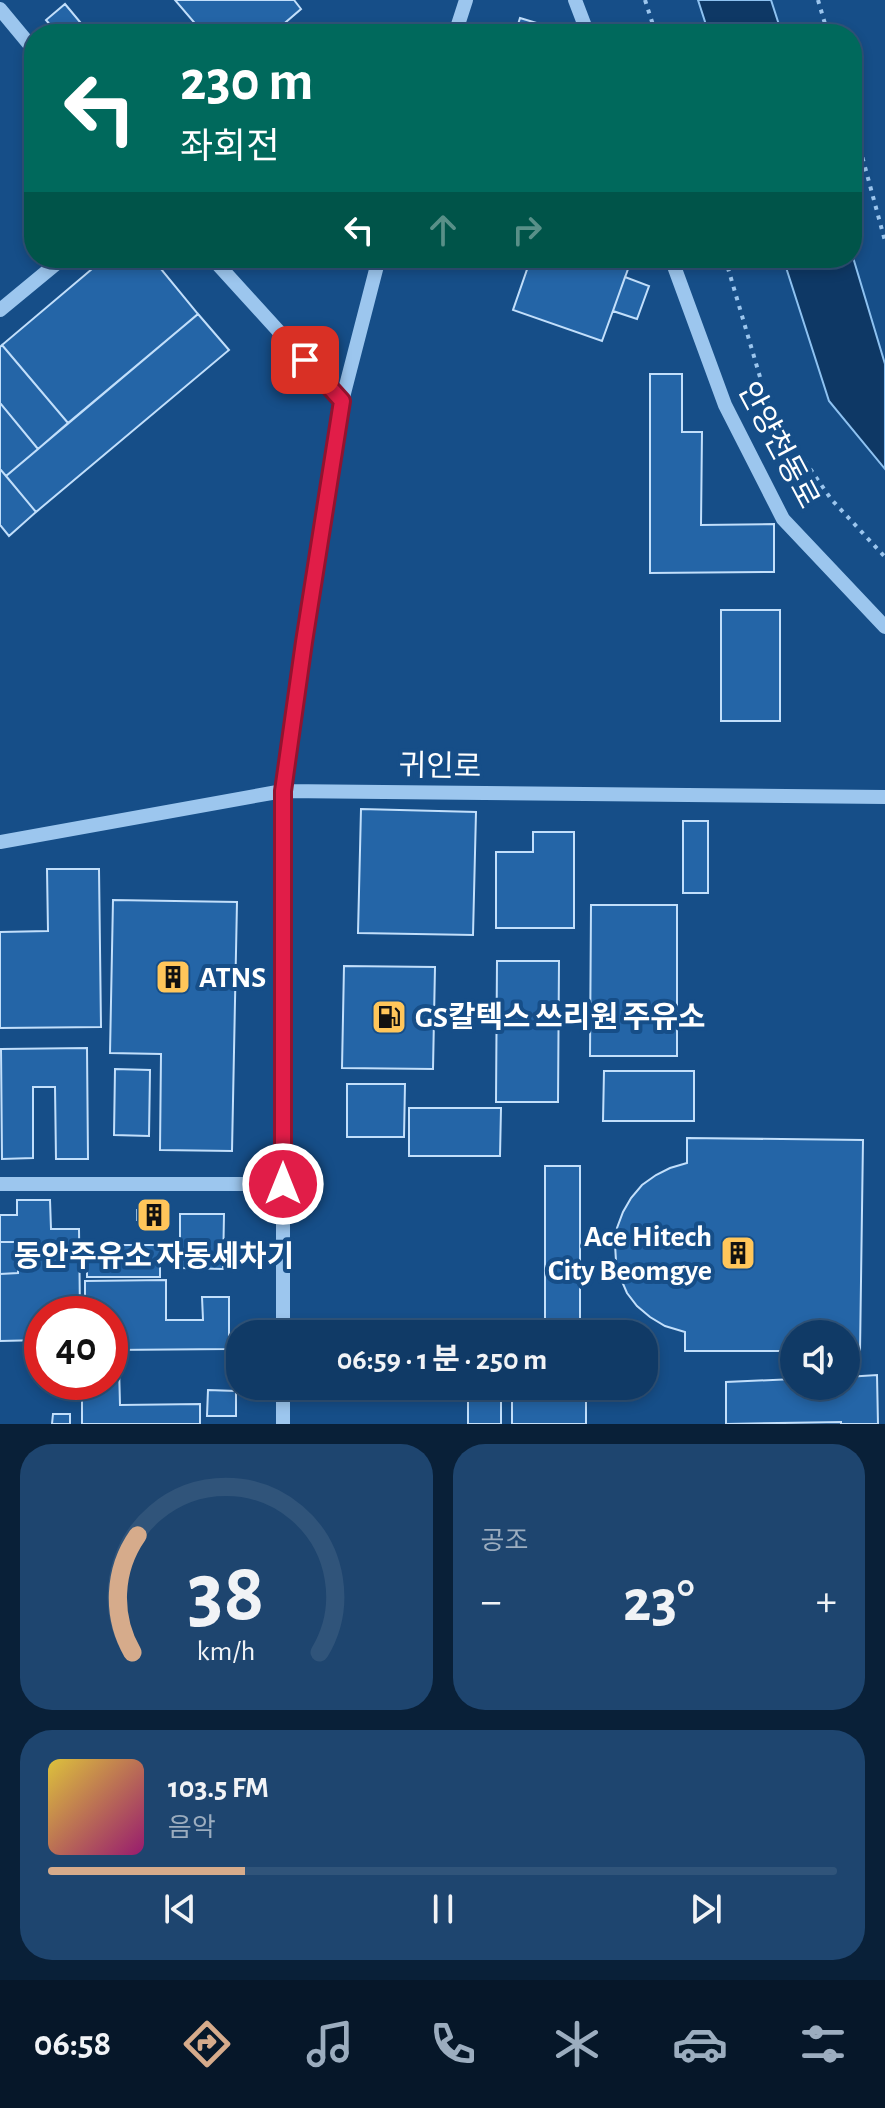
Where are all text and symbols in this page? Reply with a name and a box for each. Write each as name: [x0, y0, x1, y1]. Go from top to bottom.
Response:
text: 230 m: [180, 54, 313, 110]
icon: left: [48, 56, 152, 160]
text: 좌회전: [180, 129, 279, 165]
icon: left: [337, 208, 381, 252]
icon: ahead: [421, 208, 465, 252]
icon: right: [505, 208, 549, 252]
pin: [271, 326, 339, 394]
icon: arrive: [283, 338, 327, 382]
street label: 안양천동로: [732, 377, 826, 513]
street label: 귀인로: [398, 749, 482, 783]
building icon: ATNS: [154, 958, 192, 996]
place label: ATNS: [199, 963, 266, 993]
fuel station icon: GS칼텍스 쓰리원 주유소: [370, 998, 408, 1036]
place label: GS칼텍스 쓰리원 주유소: [415, 1001, 705, 1033]
position arrow: [241, 1142, 325, 1226]
building icon: 동안주유소 자동세차기: [135, 1196, 173, 1234]
place label: Ace Hitech City Beomgye: [548, 1222, 712, 1286]
building icon: Ace Hitech City Beomgye: [719, 1234, 757, 1272]
place label: 동안주유소 자동세차기: [14, 1240, 294, 1272]
speed limit sign: 40: [24, 1296, 128, 1400]
map controls: [780, 1320, 860, 1400]
button: sound: [780, 1320, 860, 1400]
text: 06:59 · 1 분 · 250 m: [337, 1345, 547, 1375]
text: 공조: [481, 1528, 528, 1554]
text: 38: [188, 1552, 265, 1636]
text: 23°: [623, 1572, 695, 1632]
text: −: [481, 1580, 502, 1624]
text: +: [816, 1580, 837, 1624]
text: km/h: [197, 1637, 256, 1666]
text: 103.5 FM: [168, 1773, 269, 1803]
text: 음악: [168, 1815, 216, 1841]
icon: previous: [158, 1887, 202, 1931]
icon: pause: [421, 1887, 465, 1931]
icon: next: [684, 1887, 728, 1931]
icon: directions: [179, 2016, 235, 2072]
icon: music: [302, 2016, 358, 2072]
icon: phone: [425, 2016, 481, 2072]
icon: climate: [549, 2016, 605, 2072]
icon: car: [672, 2016, 728, 2072]
icon: filters: [795, 2016, 851, 2072]
text: 06:58: [34, 2026, 111, 2062]

